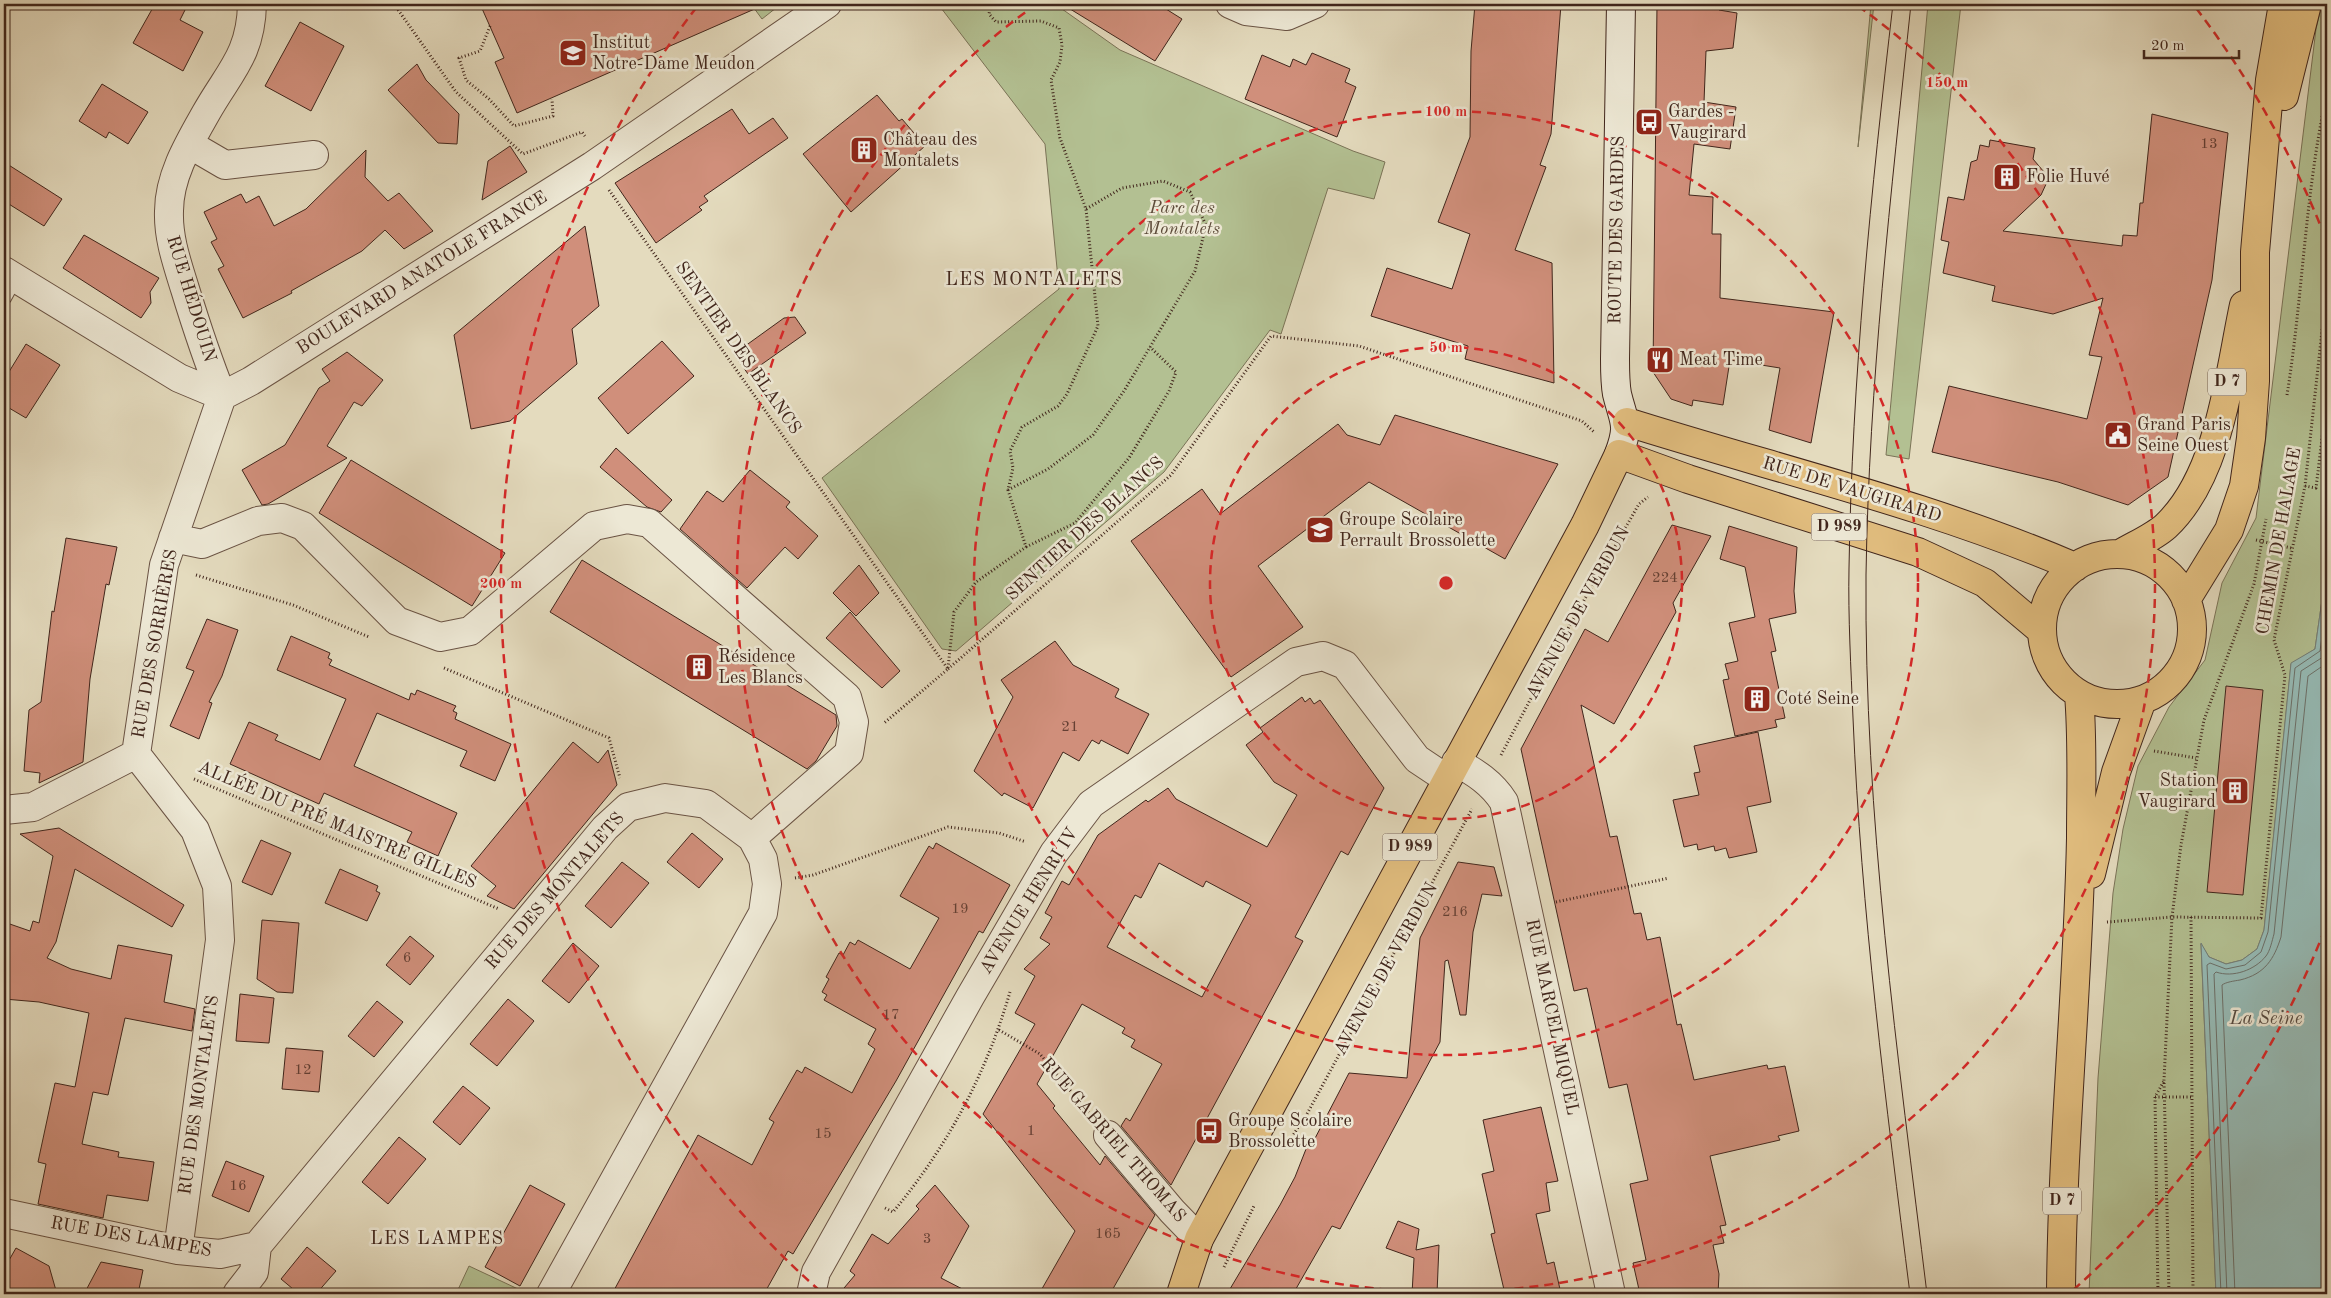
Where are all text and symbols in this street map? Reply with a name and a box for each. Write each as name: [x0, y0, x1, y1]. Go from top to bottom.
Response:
scale bar: [2144, 28, 2238, 60]
place label: Institut Notre-Dame Meudon: [592, 34, 755, 73]
school or university icon: Institut Notre-Dame Meudon: [558, 38, 588, 68]
text: 20 m: [2151, 39, 2185, 54]
text: 150 m: [1926, 76, 1968, 91]
place label: Gardes - Vaugirard: [1668, 103, 1747, 142]
text: 100 m: [1425, 105, 1467, 120]
bus stop icon: Gardes - Vaugirard: [1634, 107, 1664, 137]
place label: Château des Montalets: [883, 131, 978, 170]
building icon: Château des Montalets: [849, 135, 879, 165]
street label: ROUTE DES GARDES: [1606, 136, 1628, 324]
house number: 13: [2200, 137, 2218, 152]
building icon: Folie Huvé: [1992, 162, 2022, 192]
place label: Folie Huvé: [2026, 168, 2110, 186]
street label: BOULEVARD ANATOLE FRANCE: [294, 188, 550, 358]
park label: Parc des Montalets: [1143, 199, 1220, 238]
street label: RUE HÉDOUIN: [163, 232, 223, 365]
street label: SENTIER DES BLANCS: [672, 259, 804, 437]
district label: LES MONTALETS: [945, 271, 1123, 290]
text: 50 m: [1429, 341, 1463, 356]
restaurant icon: Meat Time: [1645, 345, 1675, 375]
place label: Meat Time: [1679, 351, 1763, 369]
road number: D 7: [2208, 368, 2246, 396]
place label: Grand Paris Seine Ouest: [2137, 416, 2231, 455]
public building icon: Grand Paris Seine Ouest: [2103, 420, 2133, 450]
street label: CHEMIN DE HALAGE: [2254, 446, 2304, 636]
street label: SENTIER DES BLANCS: [1003, 453, 1167, 605]
street label: RUE DE VAUGIRARD: [1760, 454, 1944, 526]
place label: Groupe Scolaire Perrault Brossolette: [1339, 511, 1495, 550]
road number: D 989: [1812, 514, 1866, 540]
school or university icon: Groupe Scolaire Perrault Brossolette: [1305, 515, 1335, 545]
street label: AVENUE DE VERDUN: [1523, 524, 1633, 702]
street label: RUE DES SORRIÈRES: [126, 547, 181, 740]
house number: 224: [1652, 571, 1678, 586]
centre of rings: [1437, 574, 1455, 592]
text: 200 m: [480, 577, 522, 592]
place label: Résidence Les Blancs: [718, 648, 803, 687]
building icon: Résidence Les Blancs: [684, 652, 714, 682]
building icon: Coté Seine: [1742, 684, 1772, 714]
place label: Coté Seine: [1776, 690, 1859, 708]
house number: 21: [1061, 720, 1079, 735]
street label: ALLÉE DU PRÉ MAISTRE GILLES: [195, 754, 480, 892]
place label: Station Vaugirard: [2137, 772, 2216, 811]
building icon: Station Vaugirard: [2220, 776, 2250, 806]
street label: RUE DES MONTALETS: [482, 809, 628, 973]
street label: AVENUE HENRI IV: [977, 825, 1081, 977]
road number: D 989: [1382, 834, 1438, 860]
street label: AVENUE DE VERDUN: [1331, 880, 1441, 1058]
house number: 19: [951, 902, 969, 917]
house number: 216: [1442, 905, 1468, 920]
street label: RUE MARCEL MIQUEL: [1522, 917, 1582, 1117]
house number: 6: [403, 951, 411, 966]
street label: RUE DES MONTALETS: [176, 994, 222, 1196]
house number: 17: [882, 1008, 900, 1023]
water label: La Seine: [2229, 1010, 2303, 1029]
street label: RUE GABRIEL THOMAS: [1037, 1054, 1189, 1226]
house number: 12: [294, 1063, 312, 1078]
place label: Groupe Scolaire Brossolette: [1228, 1112, 1352, 1151]
bus stop icon: Groupe Scolaire Brossolette: [1194, 1116, 1224, 1146]
house number: 1: [1027, 1124, 1035, 1139]
house number: 15: [814, 1127, 832, 1142]
house number: 16: [229, 1179, 247, 1194]
road number: D 7: [2043, 1188, 2081, 1214]
street label: RUE DES LAMPES: [49, 1214, 213, 1260]
house number: 165: [1095, 1227, 1121, 1242]
district label: LES LAMPES: [370, 1230, 504, 1249]
house number: 3: [923, 1232, 931, 1247]

